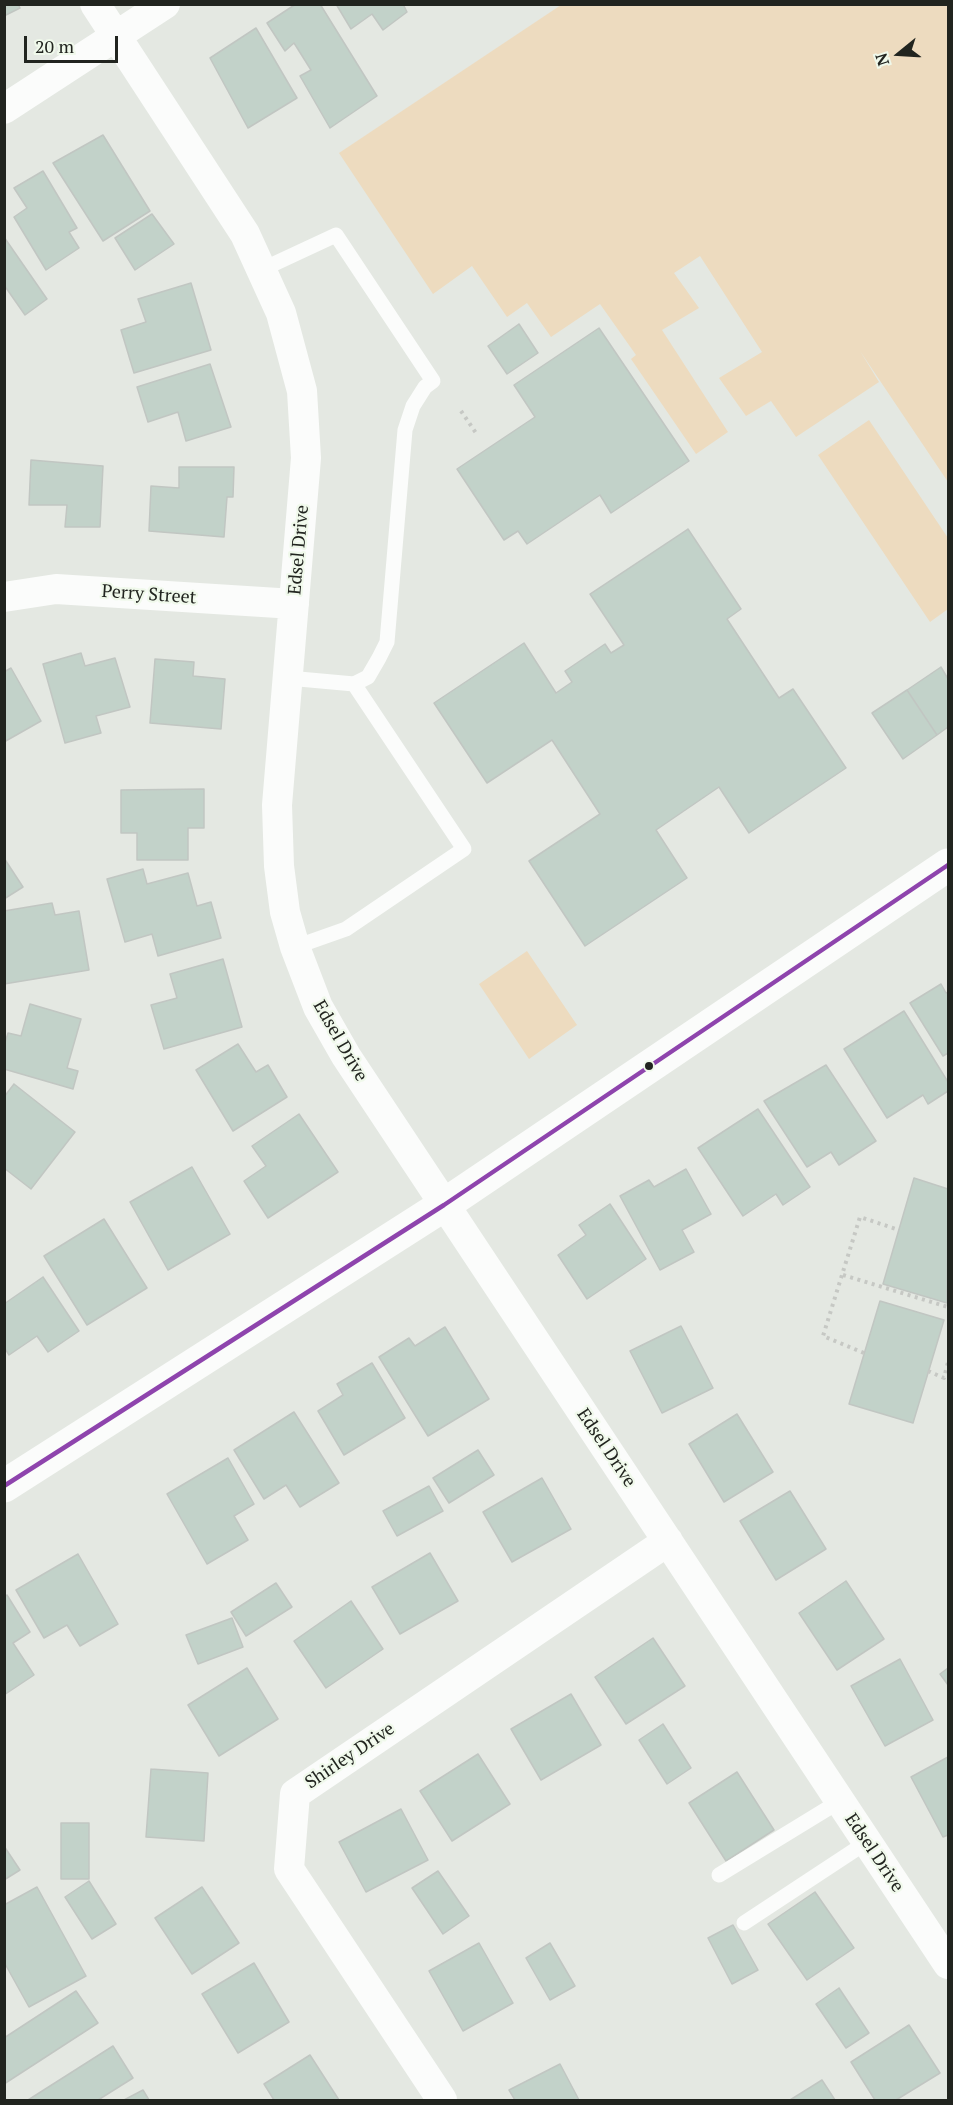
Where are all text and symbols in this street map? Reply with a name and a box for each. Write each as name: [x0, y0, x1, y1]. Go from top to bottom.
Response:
scale bar: [27, 24, 122, 62]
north arrow: [869, 24, 929, 84]
text: 20 m: [35, 34, 74, 58]
text: N: [870, 50, 894, 69]
street label: Edsel Drive: [284, 504, 314, 596]
street label: Perry Street: [101, 581, 197, 609]
street label: Edsel Drive: [308, 997, 372, 1085]
unlabelled marker: [643, 1060, 655, 1072]
street label: Edsel Drive: [572, 1405, 640, 1491]
street label: Shirley Drive: [301, 1718, 399, 1794]
street label: Edsel Drive: [840, 1810, 908, 1896]

